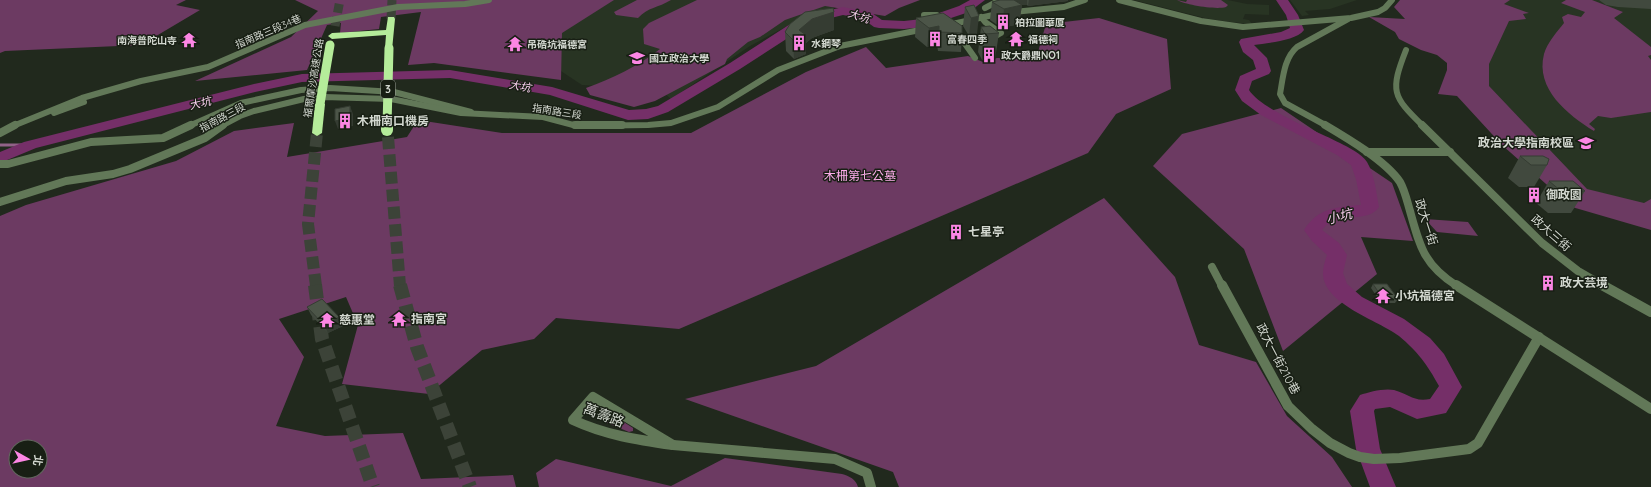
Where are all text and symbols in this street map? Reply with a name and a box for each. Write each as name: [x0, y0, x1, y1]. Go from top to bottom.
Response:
water label: 大坑: [846, 6, 874, 27]
street label: 指南路三段34巷: [233, 12, 303, 51]
building icon: 柏拉圖華厦: [994, 13, 1012, 31]
place label: 柏拉圖華厦: [1015, 16, 1065, 29]
building icon: 富春四季: [926, 30, 944, 48]
temple icon: 福德祠: [1007, 30, 1025, 48]
temple icon: 南海普陀山寺: [180, 31, 198, 49]
place label: 富春四季: [947, 33, 987, 46]
place label: 福德祠: [1028, 33, 1058, 46]
place label: 南海普陀山寺: [117, 34, 177, 47]
building icon: 水鋼琴: [790, 34, 808, 52]
temple icon: 吊硞坑福德宮: [506, 35, 524, 53]
place label: 水鋼琴: [811, 37, 841, 50]
street label: 福爾摩沙高速公路: [301, 38, 326, 119]
place label: 吊硞坑福德宮: [527, 38, 587, 51]
building icon: 政大爵鼎NO1: [980, 46, 998, 64]
school or university icon: 國立政治大學: [628, 49, 646, 67]
place label: 政大爵鼎NO1: [1001, 49, 1060, 62]
place label: 國立政治大學: [649, 52, 709, 65]
water label: 大坑: [508, 77, 534, 95]
road number: 3: [381, 80, 395, 98]
water label: 大坑: [188, 93, 214, 112]
street label: 指南路三段: [197, 100, 247, 135]
street label: 指南路三段: [531, 101, 583, 122]
building icon: 木柵南口機房: [336, 112, 354, 130]
place label: 木柵南口機房: [357, 113, 429, 128]
school or university icon: 政治大學指南校區: [1577, 134, 1595, 152]
place label: 政治大學指南校區: [1478, 135, 1574, 150]
park label: 木柵第七公墓: [824, 168, 896, 183]
building icon: 御政園: [1525, 186, 1543, 204]
place label: 御政園: [1546, 187, 1582, 202]
street label: 政大一街: [1412, 197, 1441, 247]
water label: 小坑: [1324, 205, 1355, 227]
street label: 政大三街: [1528, 211, 1574, 254]
building icon: 七星亭: [947, 223, 965, 241]
place label: 七星亭: [968, 224, 1004, 239]
building icon: 政大芸境: [1539, 274, 1557, 292]
place label: 政大芸境: [1560, 275, 1608, 290]
temple icon: 小坑福德宮: [1374, 287, 1392, 305]
place label: 小坑福德宮: [1395, 288, 1455, 303]
temple icon: 指南宮: [390, 310, 408, 328]
temple icon: 慈惠堂: [318, 311, 336, 329]
place label: 指南宮: [411, 311, 447, 326]
place label: 慈惠堂: [339, 312, 375, 327]
street label: 政大一街210巷: [1253, 321, 1303, 397]
street label: 萬壽路: [581, 399, 627, 431]
north arrow: [8, 439, 48, 479]
text: 北: [30, 454, 46, 467]

